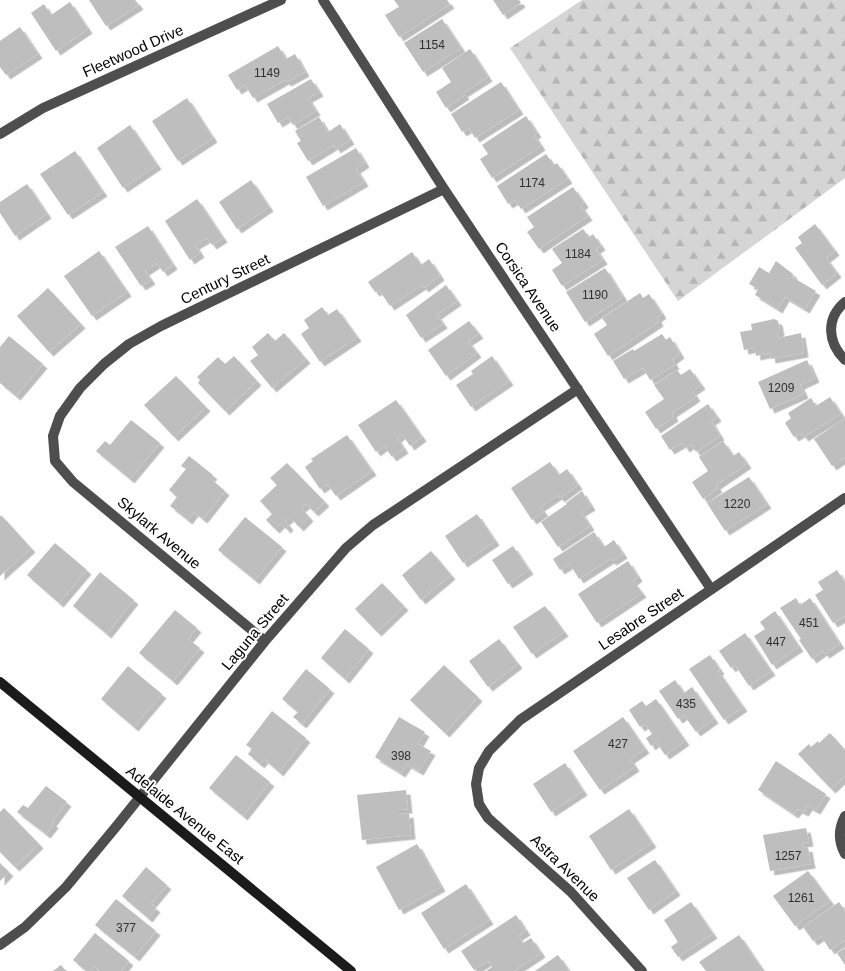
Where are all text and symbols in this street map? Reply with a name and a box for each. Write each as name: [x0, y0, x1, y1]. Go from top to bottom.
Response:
street label: Fleetwood Drive: [80, 21, 186, 80]
house number: 1154: [419, 38, 445, 52]
house number: 1149: [254, 66, 280, 80]
house number: 1174: [519, 176, 545, 190]
street label: Corsica Avenue: [492, 239, 565, 335]
house number: 1184: [565, 247, 591, 261]
street label: Century Street: [178, 249, 273, 307]
house number: 1190: [582, 288, 608, 302]
house number: 1209: [768, 381, 795, 395]
street label: Skylark Avenue: [114, 493, 204, 572]
house number: 1220: [724, 497, 751, 511]
street label: Lesabre Street: [595, 584, 687, 653]
street label: Laguna Street: [218, 589, 292, 673]
house number: 451: [799, 616, 819, 630]
house number: 447: [766, 635, 786, 649]
house number: 435: [676, 697, 696, 711]
house number: 427: [608, 737, 628, 751]
house number: 398: [391, 749, 411, 763]
street label: Adelaide Avenue East: [123, 762, 248, 868]
street label: Astra Avenue: [527, 831, 603, 905]
house number: 1257: [775, 849, 802, 863]
house number: 1261: [788, 891, 815, 905]
house number: 377: [116, 921, 136, 935]

